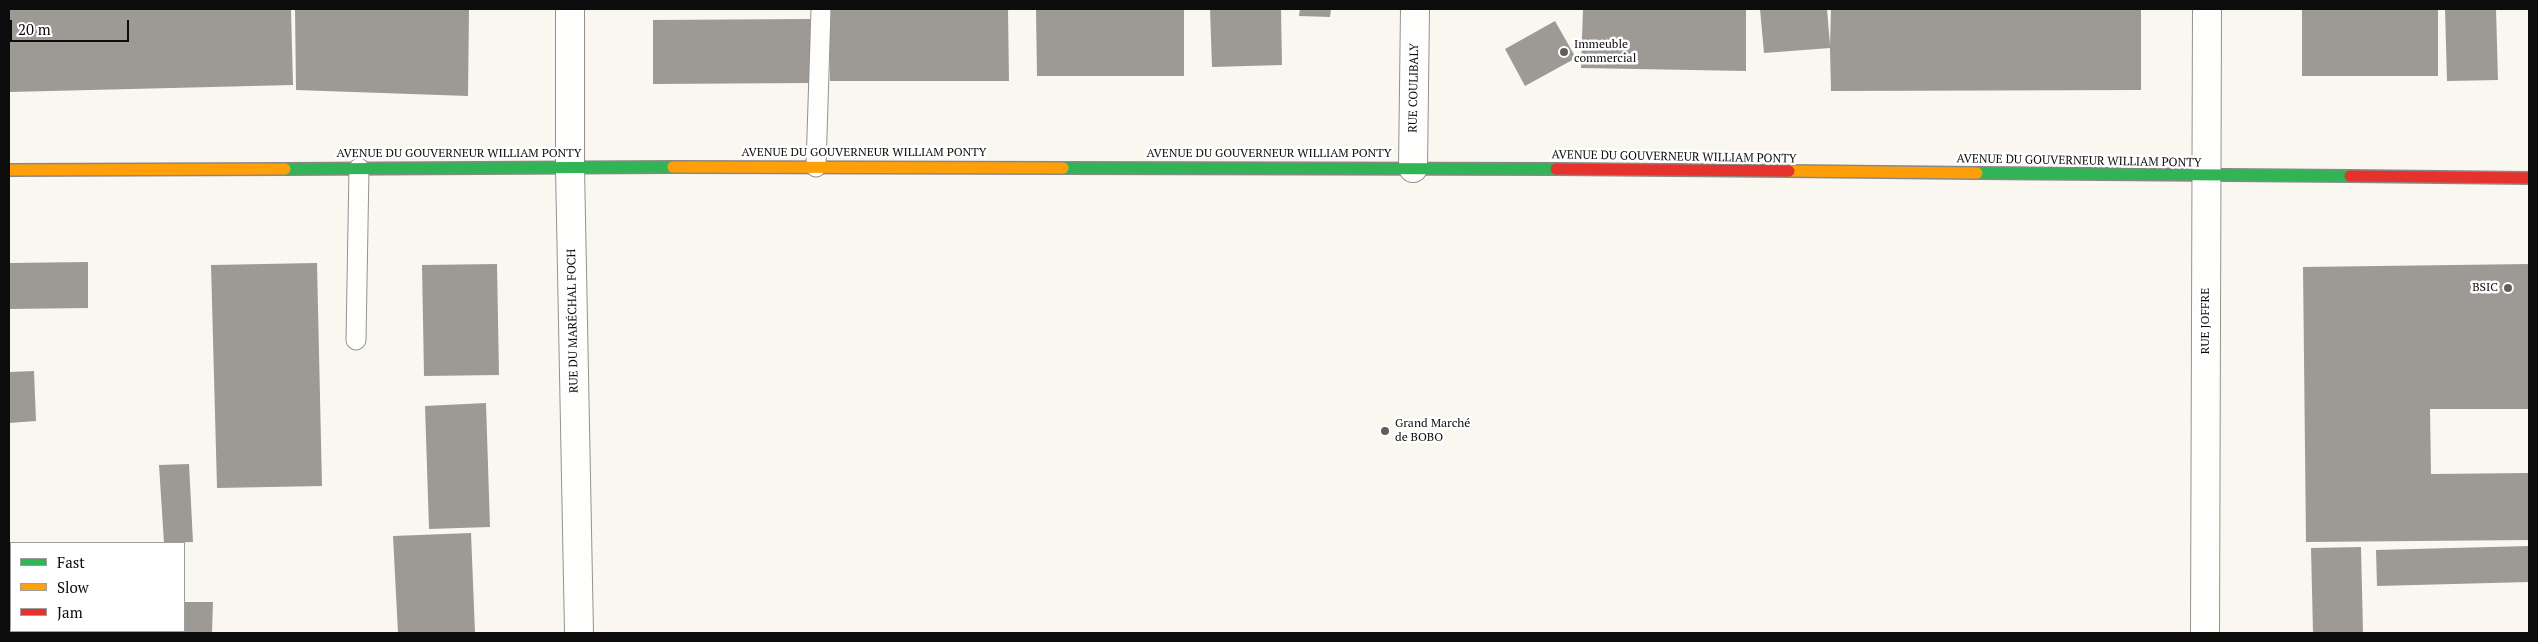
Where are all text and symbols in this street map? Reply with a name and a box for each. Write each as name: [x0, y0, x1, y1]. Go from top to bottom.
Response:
scale bar: [12, 10, 131, 42]
text: 20 m: [18, 19, 51, 39]
place label: Immeuble commercial: [1574, 38, 1636, 66]
street label: RUE COULIBALY: [1406, 43, 1422, 133]
marker: Immeuble commercial: [1558, 46, 1570, 58]
street label: AVENUE DU GOUVERNEUR WILLIAM PONTY: [742, 146, 986, 160]
street label: AVENUE DU GOUVERNEUR WILLIAM PONTY: [337, 147, 581, 161]
street label: AVENUE DU GOUVERNEUR WILLIAM PONTY: [1147, 147, 1391, 161]
street label: AVENUE DU GOUVERNEUR WILLIAM PONTY: [1551, 148, 1797, 166]
street label: AVENUE DU GOUVERNEUR WILLIAM PONTY: [1956, 152, 2202, 170]
street label: RUE DU MARÉCHAL FOCH: [565, 249, 581, 393]
place label: BSIC: [2472, 281, 2498, 295]
marker: BSIC: [2502, 282, 2514, 294]
street label: RUE JOFFRE: [2199, 288, 2213, 354]
place label: Grand Marché de BOBO: [1395, 417, 1470, 445]
marker: Grand Marché de BOBO: [1379, 425, 1391, 437]
legend: [10, 542, 185, 632]
text: Fast: [57, 552, 85, 572]
text: Slow: [57, 577, 89, 597]
text: Jam: [57, 602, 83, 622]

